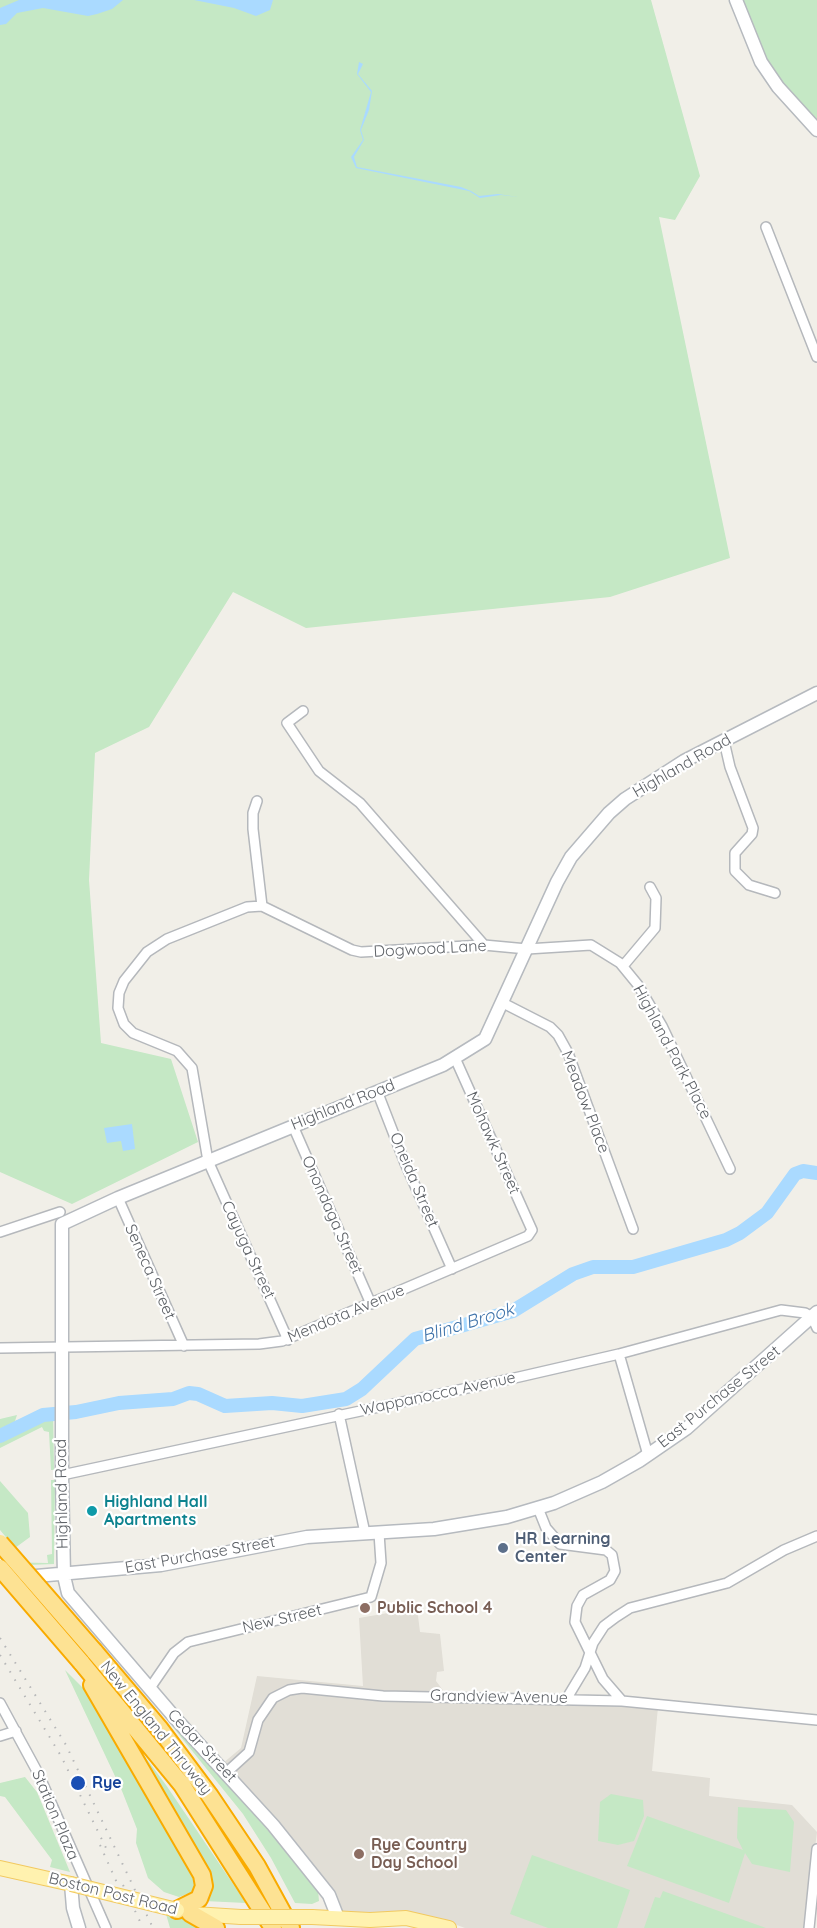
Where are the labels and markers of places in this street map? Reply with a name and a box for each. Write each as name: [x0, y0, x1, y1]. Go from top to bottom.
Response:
place label: Highland Hall Apartments: [104, 1492, 207, 1530]
marker: Highland Hall Apartments: [85, 1504, 99, 1518]
place label: HR Learning Center: [515, 1529, 611, 1567]
marker: HR Learning Center: [496, 1541, 510, 1555]
place label: Public School 4: [377, 1598, 492, 1618]
marker: Public School 4: [358, 1601, 372, 1615]
place label: Rye: [92, 1773, 122, 1793]
marker: Rye: [69, 1774, 87, 1792]
place label: Rye Country Day School: [371, 1835, 467, 1873]
marker: Rye Country Day School: [352, 1847, 366, 1861]

